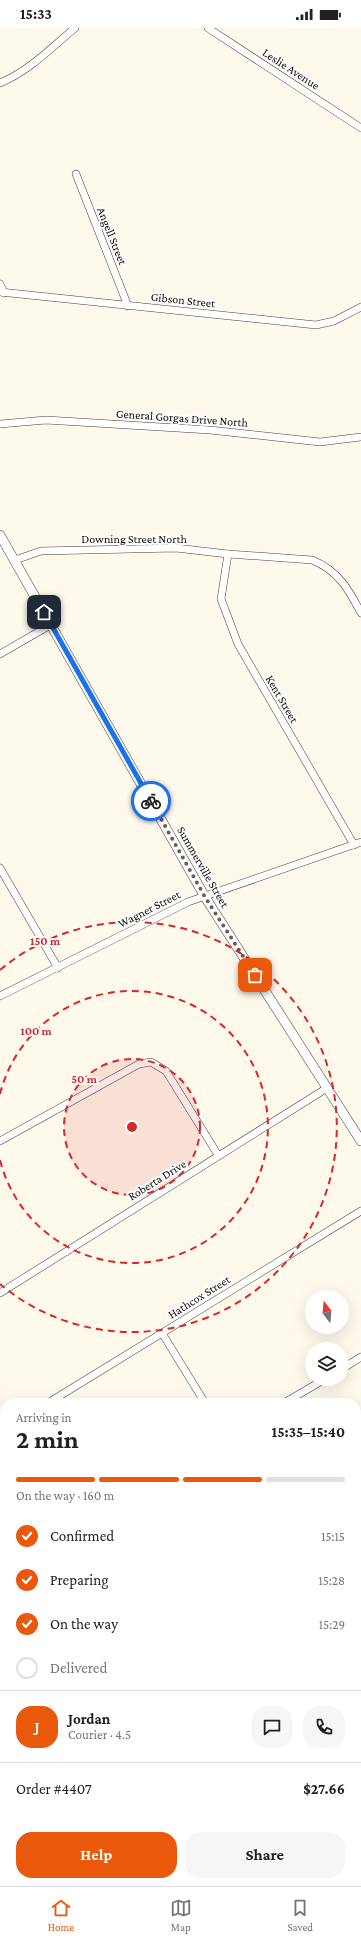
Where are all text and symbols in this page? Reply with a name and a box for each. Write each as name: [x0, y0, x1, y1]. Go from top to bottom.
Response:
text: 15:33: [20, 6, 52, 22]
street label: Leslie Avenue: [260, 45, 322, 93]
street label: Angell Street: [94, 205, 130, 268]
street label: Gibson Street: [150, 290, 217, 310]
street label: General Gorgas Drive North: [116, 406, 249, 430]
street label: Downing Street North: [81, 532, 187, 546]
pin: [27, 595, 61, 629]
icon: home: [33, 601, 55, 623]
street label: Kent Street: [263, 673, 302, 726]
courier: [131, 781, 171, 821]
icon: bike: [140, 790, 162, 812]
street label: Summerville Street: [174, 824, 232, 911]
street label: Wagner Street: [115, 887, 183, 931]
text: 150 m: [30, 934, 61, 948]
pin: [238, 958, 272, 992]
icon: bag: [244, 964, 266, 986]
text: 100 m: [20, 1024, 53, 1038]
text: 50 m: [71, 1072, 98, 1086]
centre of rings: [125, 1120, 139, 1134]
street label: Roberta Drive: [125, 1157, 189, 1203]
street label: Hathcox Street: [165, 1272, 234, 1322]
north arrow: [305, 1290, 349, 1334]
map controls: [305, 1290, 349, 1386]
button: layers: [305, 1342, 349, 1386]
text: Arriving in: [16, 1410, 72, 1425]
text: 15:35–15:40: [272, 1424, 345, 1440]
text: 2 min: [16, 1425, 79, 1454]
text: On the way · 160 m: [16, 1488, 114, 1503]
icon: check: [16, 1525, 38, 1547]
text: Confirmed: [50, 1528, 114, 1544]
text: 15:15: [321, 1529, 345, 1544]
icon: check: [16, 1569, 38, 1591]
text: Preparing: [50, 1572, 109, 1588]
text: 15:28: [318, 1573, 345, 1588]
icon: check: [16, 1613, 38, 1635]
text: On the way: [50, 1616, 118, 1632]
text: 15:29: [319, 1617, 345, 1632]
text: Delivered: [50, 1660, 107, 1676]
button: chat: [251, 1706, 293, 1748]
button: phone: [303, 1706, 345, 1748]
text: Jordan: [68, 1711, 110, 1727]
text: J: [34, 1719, 40, 1735]
text: Courier · 4.5: [68, 1727, 131, 1742]
text: Order #4407: [16, 1781, 92, 1797]
text: $27.66: [303, 1781, 345, 1797]
button: Help: [16, 1832, 177, 1878]
button: Share: [185, 1832, 345, 1878]
tab: Home: [48, 1897, 74, 1933]
tab: Map: [170, 1897, 192, 1933]
tab: Saved: [287, 1897, 313, 1933]

